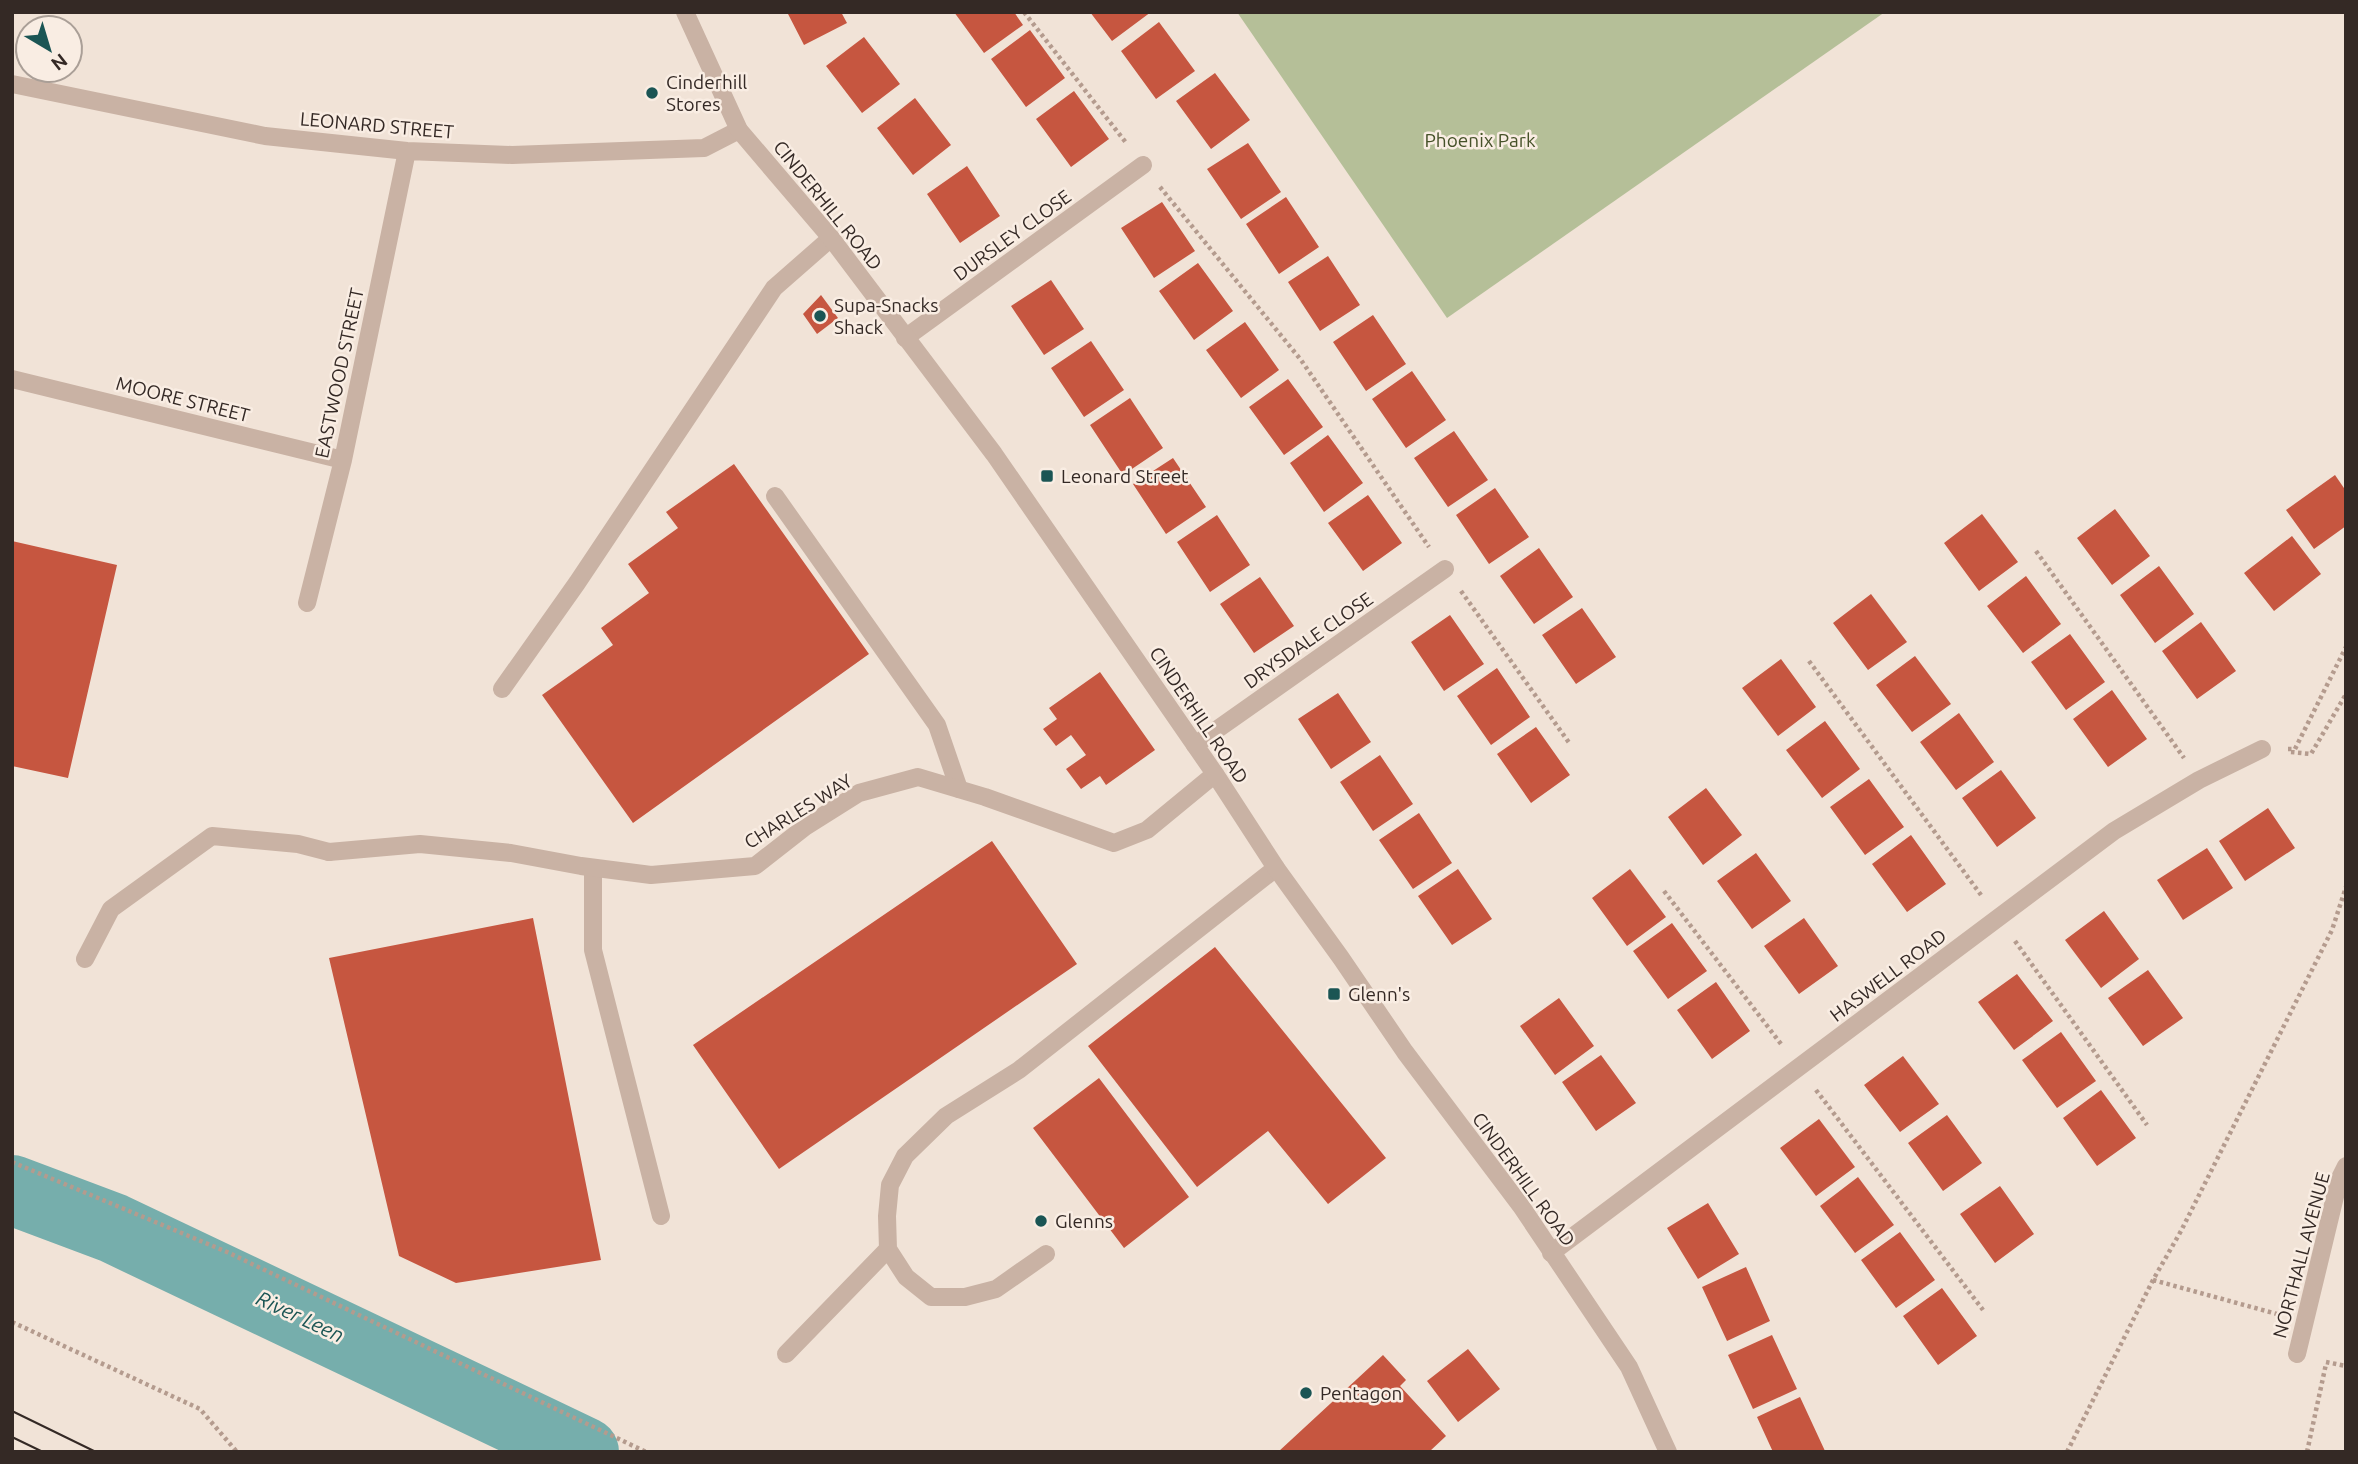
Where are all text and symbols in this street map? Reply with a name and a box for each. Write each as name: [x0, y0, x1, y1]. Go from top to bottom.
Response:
north arrow: [14, 14, 84, 84]
text: N: [47, 49, 72, 75]
place label: Cinderhill Stores: [666, 71, 747, 115]
marker: Cinderhill Stores: [644, 85, 660, 101]
street label: LEONARD STREET: [299, 107, 455, 143]
park label: Phoenix Park: [1425, 129, 1536, 151]
street label: CINDERHILL ROAD: [769, 136, 887, 274]
street label: DURSLEY CLOSE: [949, 185, 1075, 285]
street label: EASTWOOD STREET: [310, 285, 368, 460]
place label: Supa-Snacks Shack: [834, 294, 938, 338]
marker: Supa-Snacks Shack: [812, 308, 828, 324]
street label: MOORE STREET: [114, 372, 253, 426]
place label: Leonard Street: [1061, 465, 1189, 487]
marker: Leonard Street: [1039, 468, 1055, 484]
street label: DRYSDALE CLOSE: [1239, 587, 1377, 693]
street label: CINDERHILL ROAD: [1145, 643, 1253, 787]
street label: CHARLES WAY: [740, 769, 856, 853]
street label: HASWELL ROAD: [1826, 924, 1950, 1026]
place label: Glenn's: [1348, 983, 1410, 1005]
marker: Glenn's: [1326, 986, 1342, 1002]
street label: CINDERHILL ROAD: [1468, 1108, 1580, 1250]
street label: NORTHALL AVENUE: [2268, 1169, 2334, 1341]
place label: Glenns: [1055, 1210, 1113, 1232]
marker: Glenns: [1033, 1213, 1049, 1229]
water label: River Leen: [253, 1285, 348, 1347]
place label: Pentagon: [1320, 1382, 1402, 1404]
marker: Pentagon: [1298, 1385, 1314, 1401]

